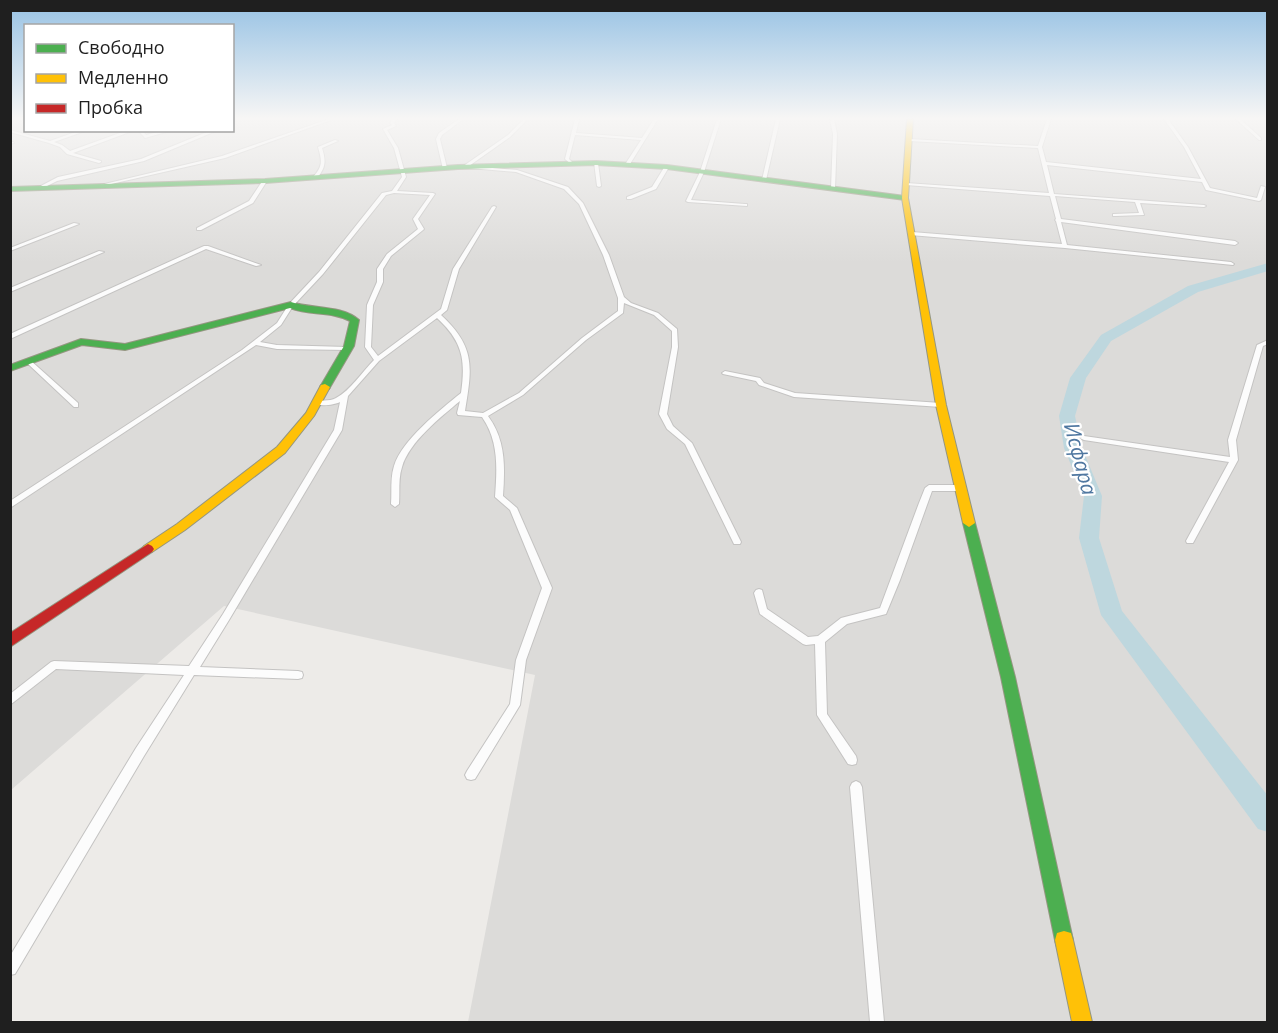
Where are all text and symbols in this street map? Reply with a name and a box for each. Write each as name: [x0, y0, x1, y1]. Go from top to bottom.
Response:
legend: [24, 24, 234, 132]
text: Свободно: [78, 35, 165, 59]
text: Медленно: [78, 65, 169, 89]
text: Пробка: [78, 95, 143, 119]
water label: Исфара: [1058, 419, 1104, 498]

